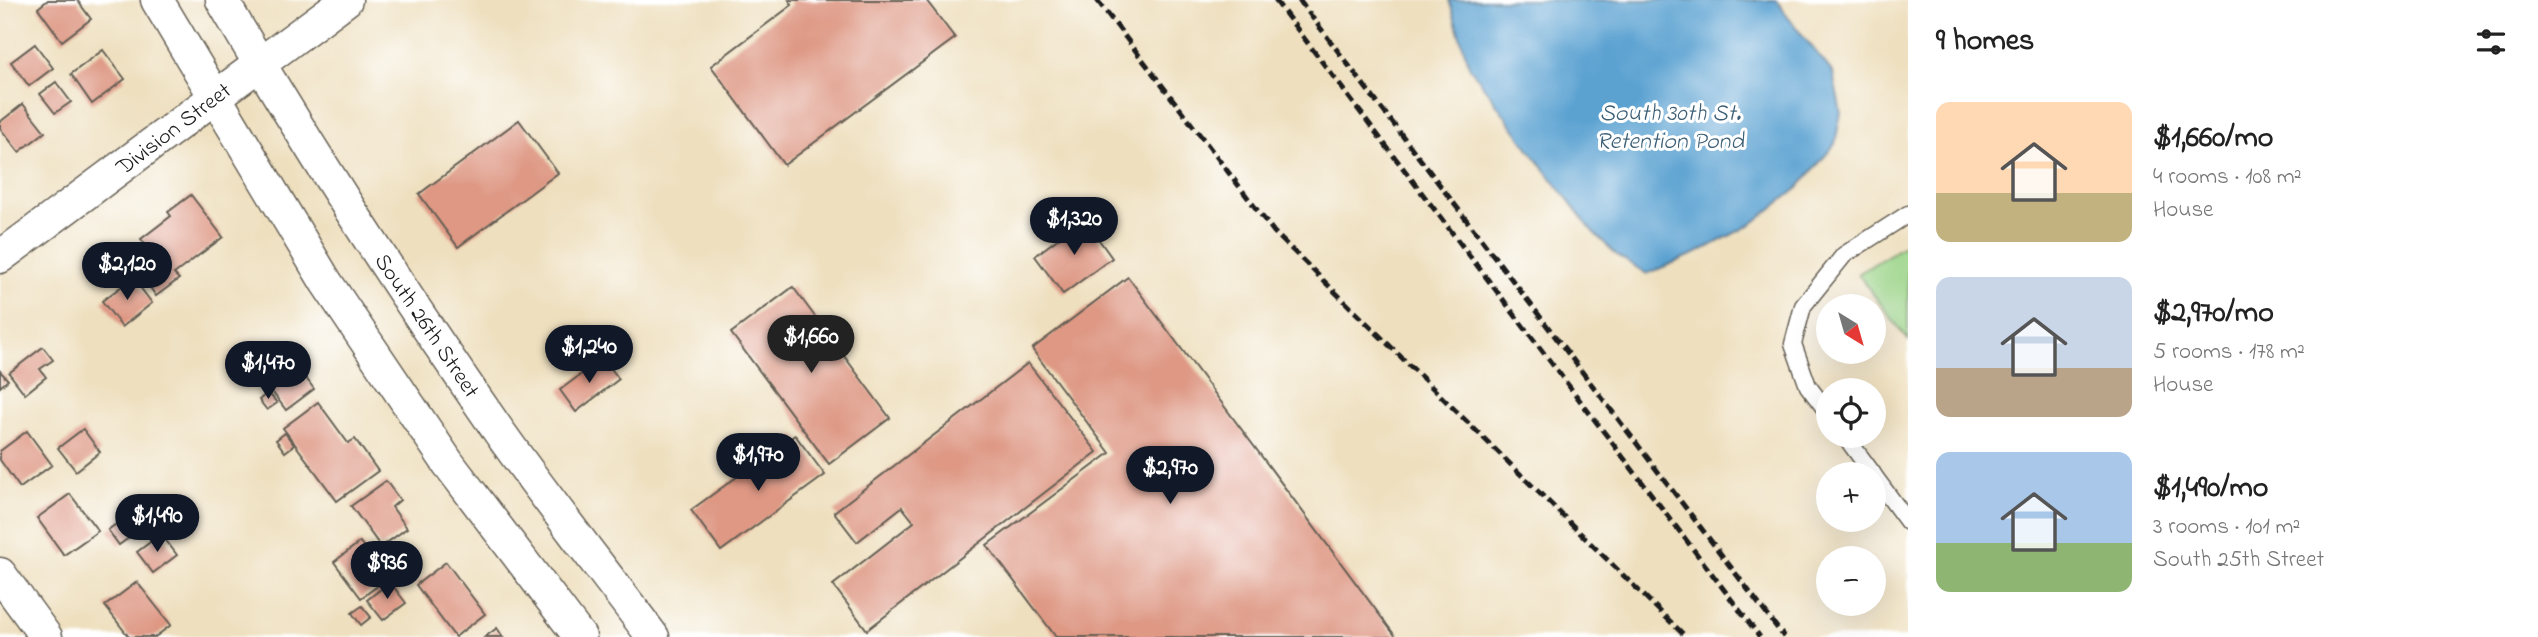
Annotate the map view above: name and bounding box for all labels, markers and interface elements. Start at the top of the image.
text: 9 homes [1936,20,2034,64]
icon: filters [2472,23,2510,61]
street label: Division Street [109,75,239,185]
water label: South 30th St. Retention Pond [1596,97,1745,160]
text: $1,660/mo [2153,117,2273,161]
icon: home [1992,130,2076,214]
text: 4 rooms · 108 m² [2153,161,2302,194]
text: House [2153,194,2213,227]
pin: $1,320 [1017,198,1131,257]
text: $1,320 [1046,203,1102,236]
pin: $2,120 [70,243,184,302]
street label: South 26th Street [365,247,487,406]
text: $2,120 [98,248,156,281]
text: $2,970/mo [2153,292,2274,336]
north arrow [1816,294,1886,364]
map controls [1816,294,1886,616]
icon: home [1992,305,2076,389]
pin: $1,660 [754,316,868,375]
text: $1,660 [783,321,839,354]
pin: $1,240 [532,326,646,385]
text: $1,240 [561,331,617,364]
text: 5 rooms · 178 m² [2153,336,2305,369]
pin: $1,470 [211,342,325,401]
text: $1,470 [241,347,295,380]
text: House [2153,369,2213,402]
button: locate [1816,378,1886,448]
pin: $1,970 [701,434,815,493]
text: $1,970 [732,439,784,472]
pin: $2,970 [1113,447,1227,506]
text: $2,970 [1142,452,1198,485]
button: + [1816,462,1886,532]
text: $1,490/mo [2153,467,2268,511]
icon: home [1992,480,2076,564]
pin: $1,490 [100,494,214,554]
text: $1,490 [131,500,183,533]
text: 3 rooms · 101 m² [2153,511,2300,544]
pin: $936 [346,542,428,601]
text: South 25th Street [2153,544,2324,577]
button: − [1816,546,1886,616]
text: $936 [367,547,407,580]

